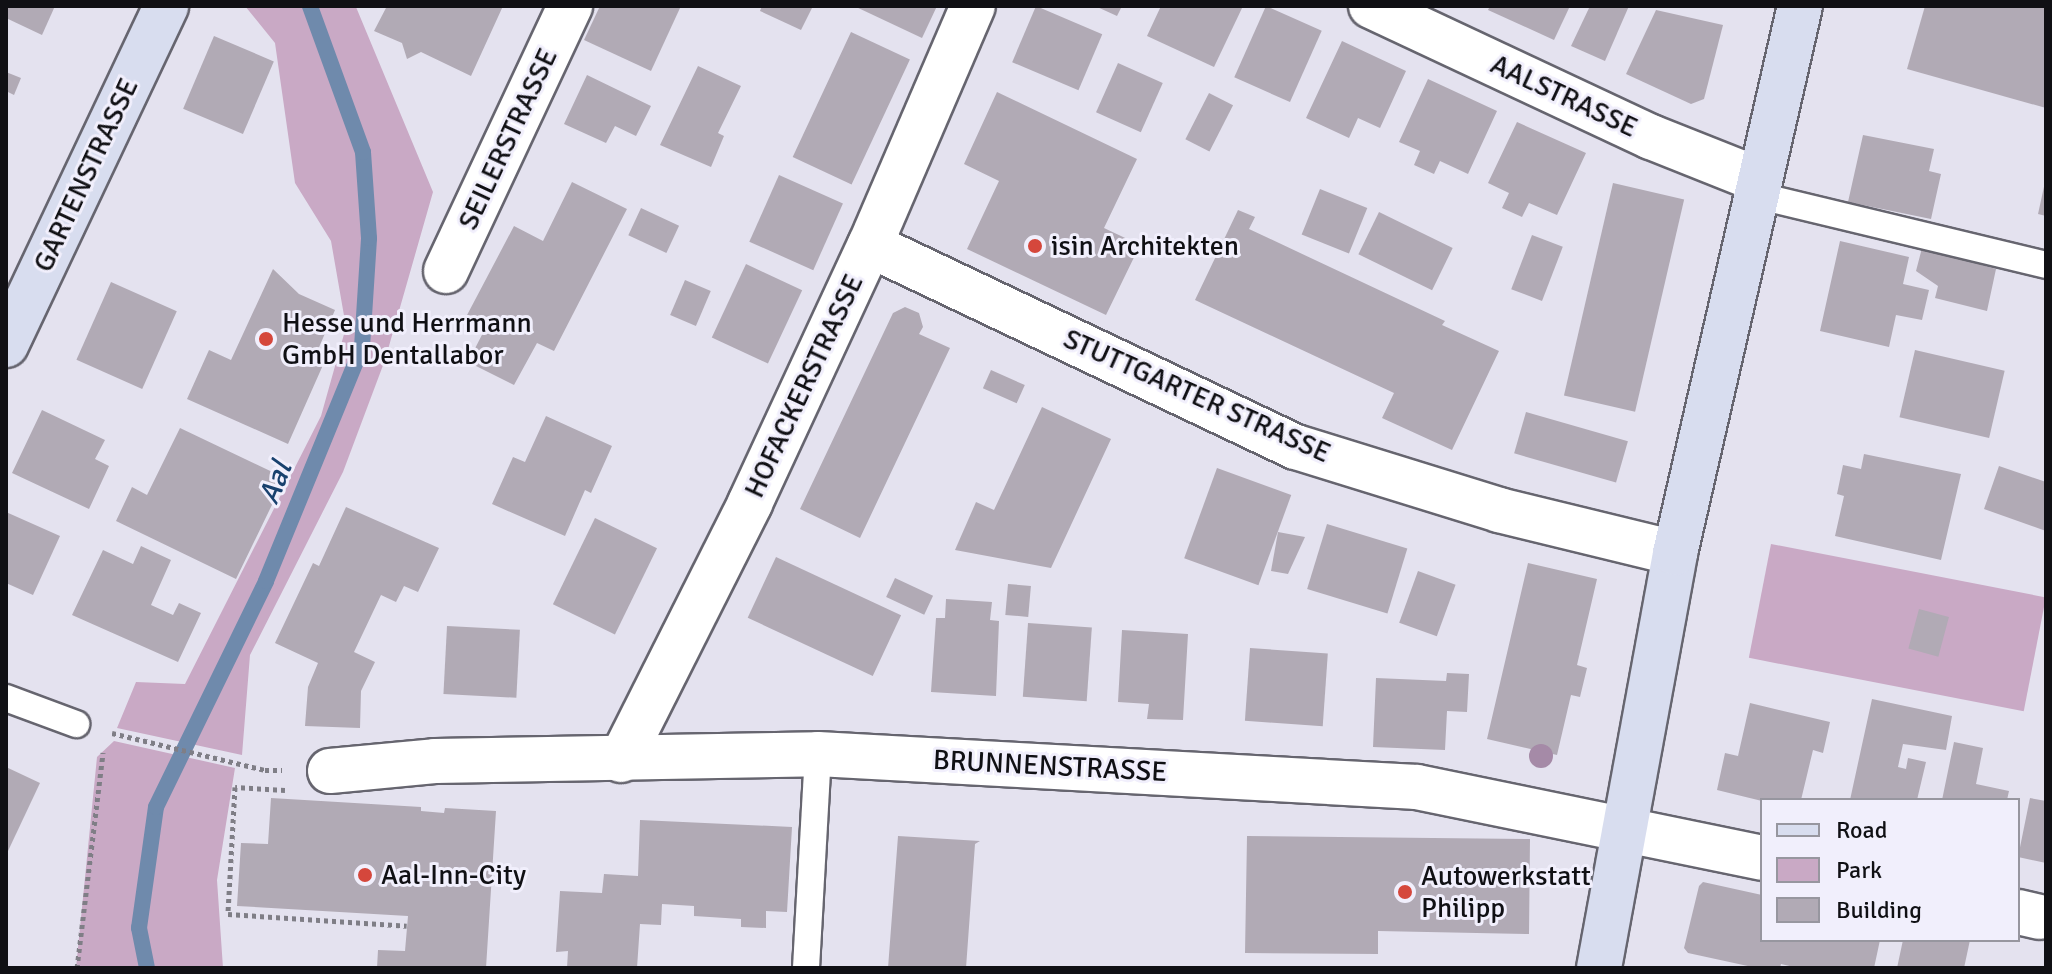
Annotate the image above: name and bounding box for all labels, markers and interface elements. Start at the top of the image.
street label: SEILERSTRASSE [451,43,565,235]
street label: AALSTRASSE [1485,47,1643,145]
street label: GARTENSTRASSE [26,73,146,277]
place label: isin Architekten [1051,229,1239,263]
marker: isin Architekten [1026,237,1044,255]
street label: HOFACKERSTRASSE [737,269,871,503]
place label: Hesse und Herrmann GmbH Dentallabor [282,306,532,372]
street label: STUTTGARTER STRASSE [1058,322,1336,470]
marker: Hesse und Herrmann GmbH Dentallabor [257,330,275,348]
water label: Aal [251,457,301,509]
street label: BRUNNENSTRASSE [932,743,1168,789]
legend [1760,798,2020,942]
text: Road [1836,815,1887,845]
text: Park [1836,855,1882,885]
place label: Aal-Inn-City [381,858,526,892]
place label: Autowerkstatt Philipp [1421,859,1591,925]
marker: Aal-Inn-City [356,866,374,884]
marker: Autowerkstatt Philipp [1396,883,1414,901]
text: Building [1836,895,1922,925]

